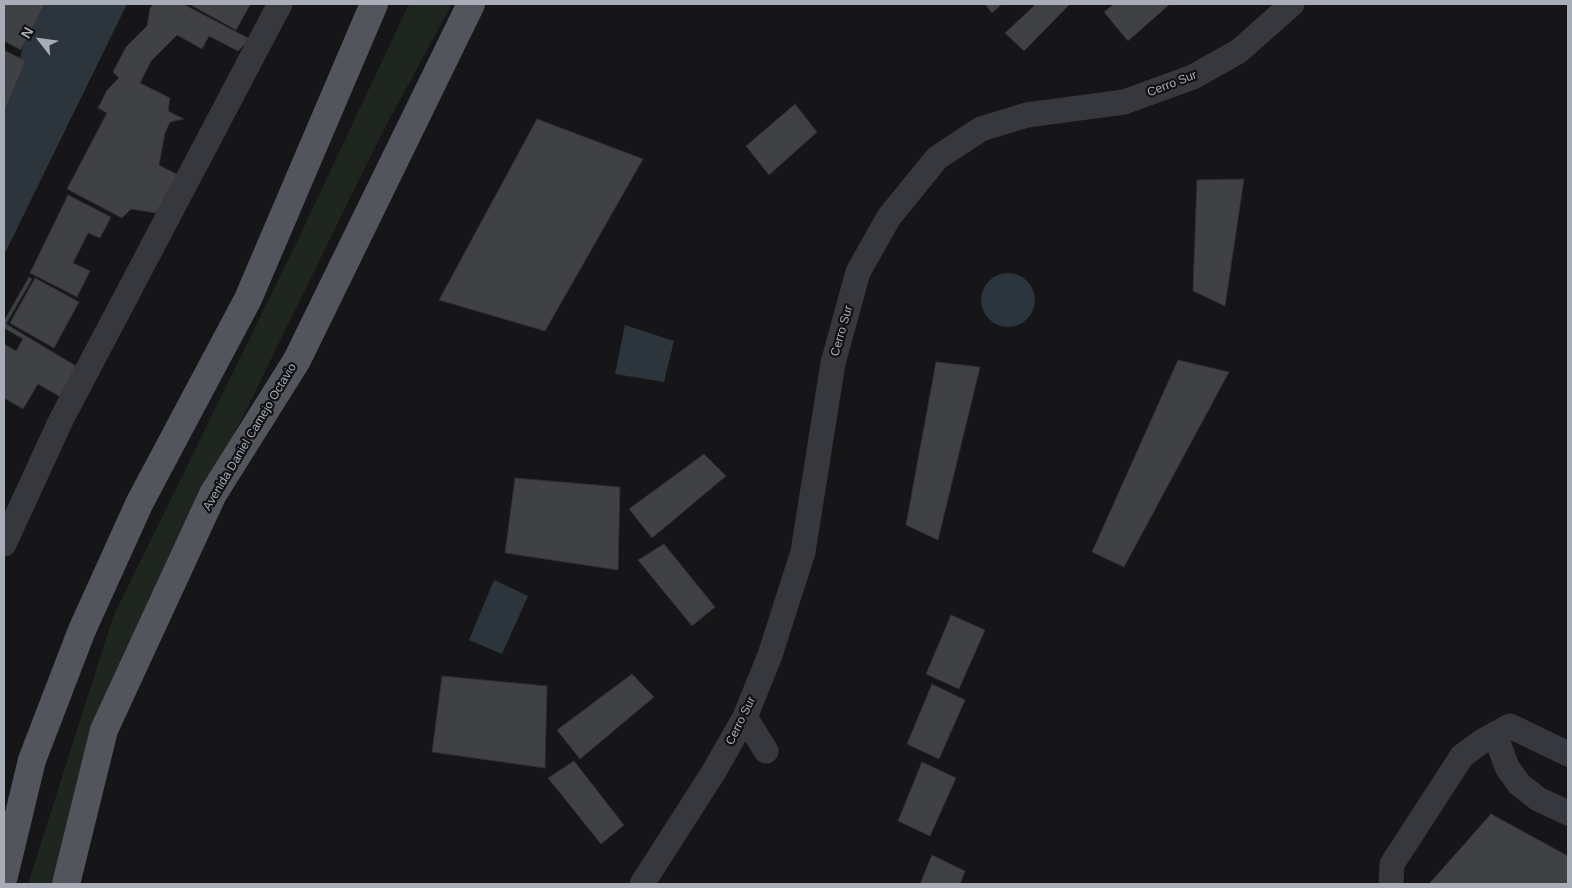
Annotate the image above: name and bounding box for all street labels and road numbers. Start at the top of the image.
street label: Cerro Sur [1145,68,1199,100]
street label: Cerro Sur [828,304,856,358]
street label: Avenida Daniel Camejo Octavio [200,361,300,513]
street label: Cerro Sur [723,694,759,748]

